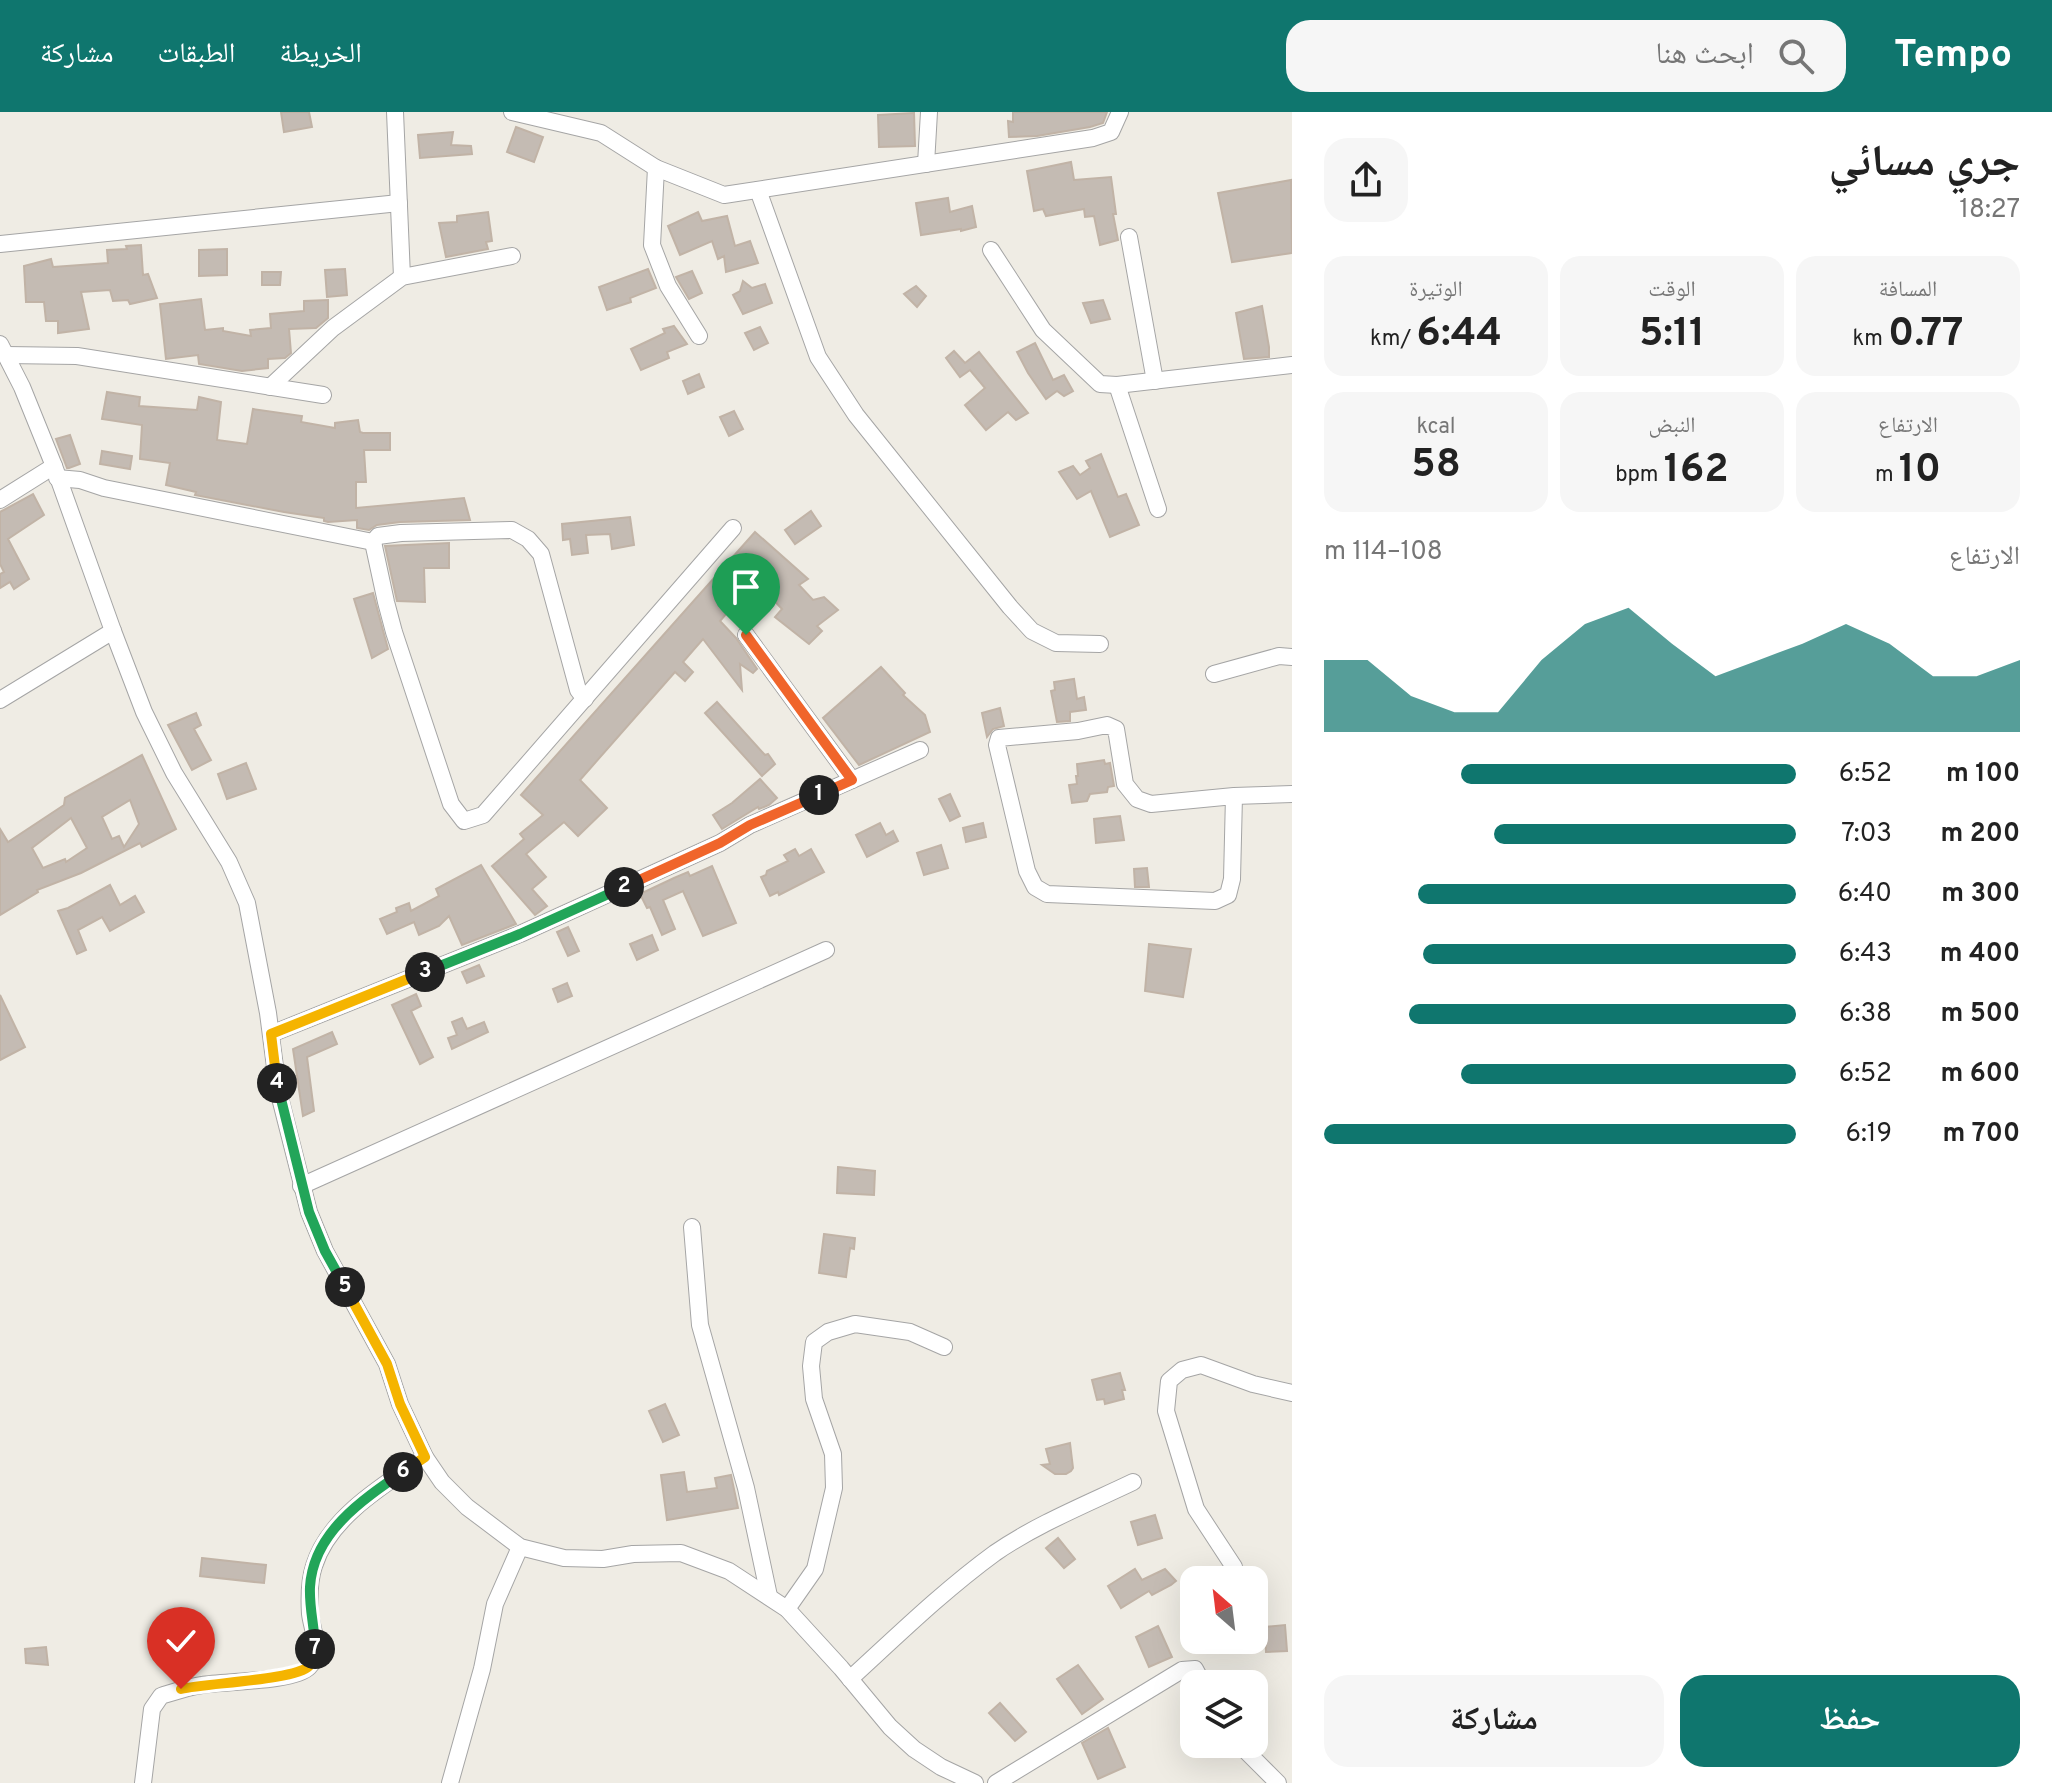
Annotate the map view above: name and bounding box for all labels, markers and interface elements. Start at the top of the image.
search box [1286,20,1846,92]
text: Tempo [1894,32,2012,81]
icon: search [1774,34,1818,78]
text: مشاركة [40,37,114,73]
text: الطبقات [158,37,235,73]
text: الخريطة [279,37,362,73]
text: ابحث هنا [1655,37,1754,74]
text: جري مسائي [1828,136,2020,192]
button: share [1324,138,1408,222]
text: 18:27 [1959,194,2020,227]
text: الوتيرة [1409,277,1463,304]
text: الوقت [1648,277,1696,304]
text: المسافة [1879,277,1937,304]
text: 6:44 [1416,310,1502,360]
text: 5:11 [1639,310,1705,360]
text: 0.77 [1888,310,1964,360]
text: /km [1370,326,1416,353]
text: km [1852,326,1888,353]
text: النبض [1649,413,1695,440]
text: الارتفاع [1878,413,1938,440]
text: kcal [1416,414,1456,441]
text: 58 [1411,441,1461,491]
text: 162 [1664,446,1729,496]
text: 10 [1899,446,1941,496]
text: bpm [1615,462,1664,489]
text: m [1875,462,1899,489]
text: 108–114 m [1324,536,1443,569]
text: الارتفاع [1949,541,2020,574]
pin [712,553,780,635]
icon: arrive [724,565,768,609]
text: 6:52 [1839,758,1892,791]
text: 100 m [1946,758,2020,791]
pin: 1 [799,775,839,815]
text: 1 [815,781,823,808]
text: 7:03 [1841,818,1892,851]
text: 200 m [1941,818,2020,851]
pin: 2 [604,867,644,907]
text: 2 [617,873,631,900]
text: 6:40 [1838,878,1892,911]
text: 300 m [1941,878,2020,911]
text: 6:43 [1839,938,1892,971]
text: 400 m [1940,938,2020,971]
pin: 3 [405,952,445,992]
text: 3 [418,958,432,985]
text: 6:38 [1839,998,1892,1031]
text: 500 m [1941,998,2020,1031]
text: 6:52 [1839,1058,1892,1091]
text: 600 m [1940,1058,2020,1091]
pin: 4 [257,1063,297,1103]
text: 4 [270,1069,284,1096]
text: 6:19 [1845,1118,1892,1151]
text: 700 m [1942,1118,2020,1151]
pin: 5 [325,1267,365,1307]
text: 5 [338,1273,352,1300]
pin: 6 [383,1452,423,1492]
text: 6 [396,1458,410,1485]
north arrow [1180,1566,1268,1654]
map controls [1180,1566,1268,1758]
pin [147,1607,215,1689]
icon: check [159,1619,203,1663]
pin: 7 [295,1629,335,1669]
text: 7 [309,1635,321,1662]
button: layers [1180,1670,1268,1758]
button: مشاركة [1324,1675,1664,1767]
button: حفظ [1680,1675,2020,1767]

